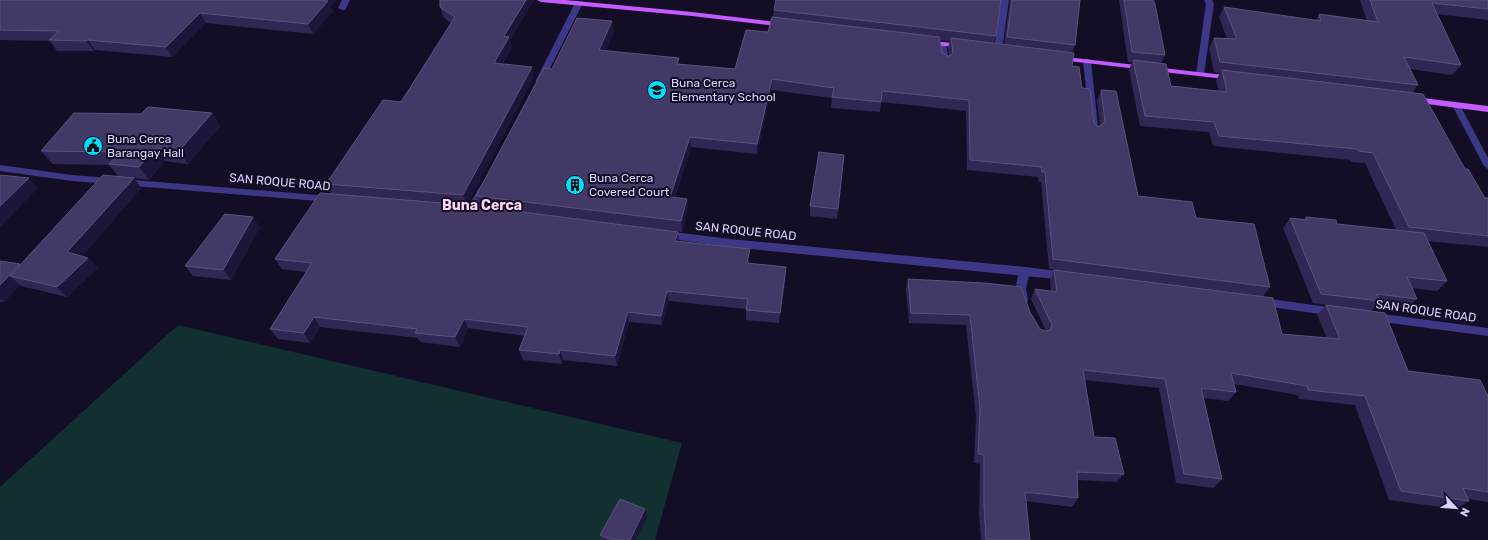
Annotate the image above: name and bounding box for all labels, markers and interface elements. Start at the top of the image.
place label: Buna Cerca Elementary School [671,76,776,104]
school or university icon: Buna Cerca Elementary School [646,79,668,101]
place label: Buna Cerca Barangay Hall [107,132,184,160]
public building icon: Buna Cerca Barangay Hall [82,135,104,157]
street label: SAN ROQUE ROAD [229,171,331,193]
place label: Buna Cerca Covered Court [589,171,670,199]
building icon: Buna Cerca Covered Court [564,174,586,196]
district label: Buna Cerca [442,197,522,214]
street label: SAN ROQUE ROAD [695,219,797,243]
street label: SAN ROQUE ROAD [1375,297,1477,325]
north arrow [1436,488,1476,528]
text: N [1457,506,1472,519]

